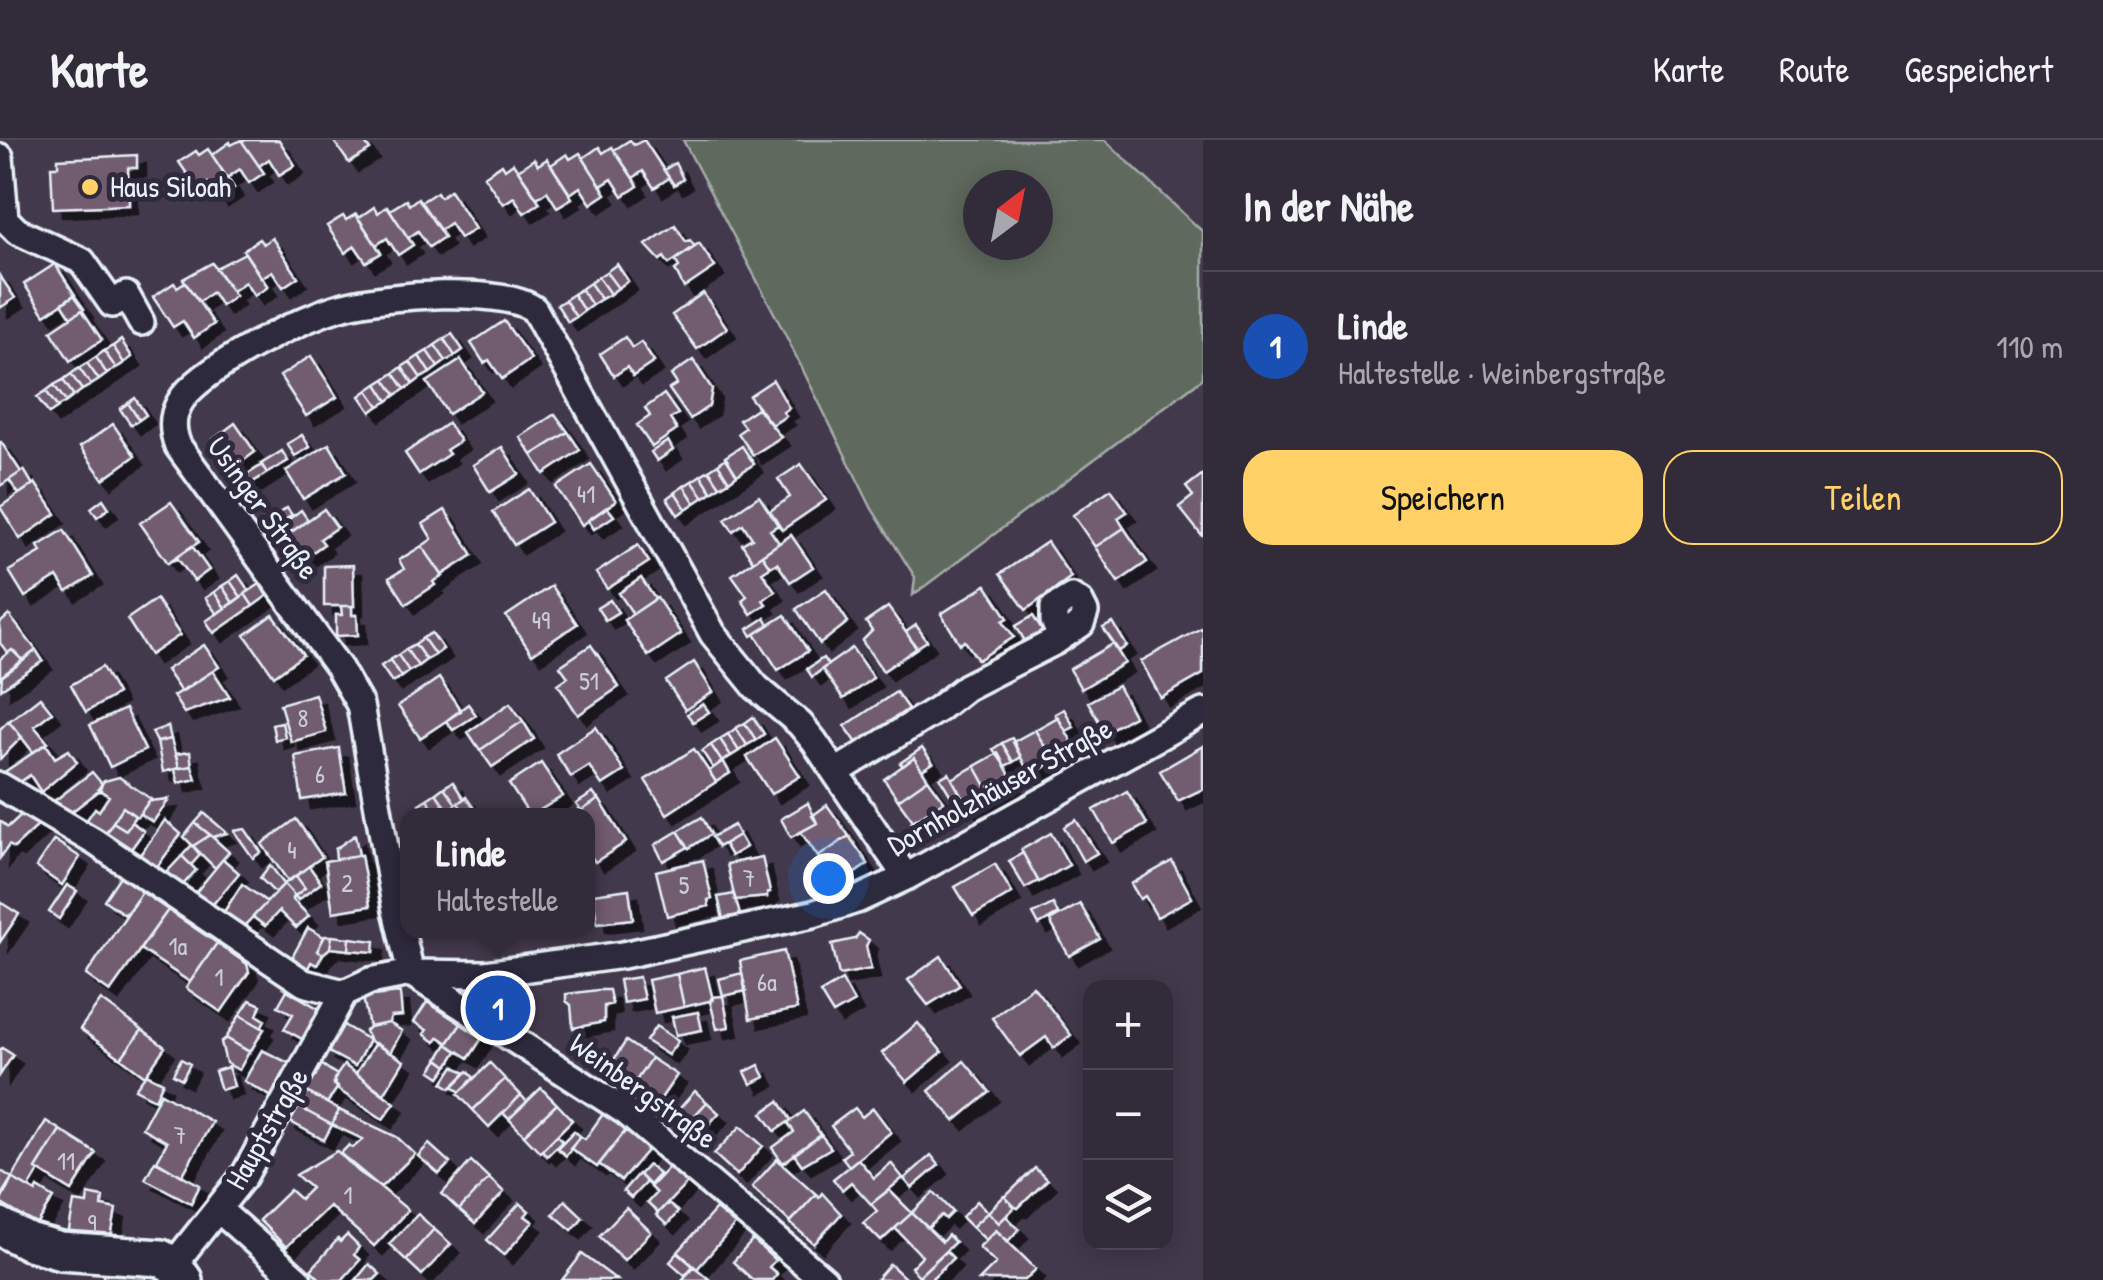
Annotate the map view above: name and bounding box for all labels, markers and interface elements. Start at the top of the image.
text: Karte [50,37,148,102]
text: Karte [1653,46,1724,93]
text: Route [1779,46,1849,93]
text: Gespeichert [1904,46,2053,93]
place label: Haus Siloah [110,166,231,206]
north arrow [963,170,1053,260]
marker: Haus Siloah [79,176,101,198]
text: In der Nähe [1243,177,1414,234]
text: Linde [1338,299,1408,351]
text: 1 [1270,325,1281,368]
text: 110 m [1996,325,2063,368]
text: Haltestelle · Weinbergstraße [1338,351,1666,394]
street label: Usinger Straße [198,428,329,587]
button: Speichern [1243,450,1643,545]
button: Teilen [1663,450,2063,545]
house number: 41 [577,477,595,511]
house number: 49 [532,603,550,637]
house number: 51 [579,664,599,698]
house number: 8 [298,701,308,735]
street label: Dornholzhäuser Straße [880,708,1119,864]
house number: 6 [315,757,325,791]
popup [400,808,595,938]
text: Linde [436,826,506,878]
house number: 4 [287,833,297,867]
your location [803,853,854,904]
house number: 7 [743,861,755,895]
house number: 2 [341,866,353,900]
house number: 5 [679,868,690,902]
text: Haltestelle [436,878,559,921]
house number: 1a [169,929,188,963]
house number: 1 [214,960,224,994]
house number: 6a [757,965,777,999]
pin: 1 [466,970,530,1046]
map controls [1083,980,1173,1250]
button: + [1083,980,1173,1070]
street label: Weinbergstraße [562,1023,725,1157]
street label: Hauptstraße [215,1060,317,1197]
button: − [1083,1070,1173,1160]
house number: 7 [174,1118,186,1152]
house number: 11 [57,1144,75,1178]
button: layers [1083,1160,1173,1250]
house number: 1 [343,1178,353,1212]
house number: 9 [87,1206,97,1240]

